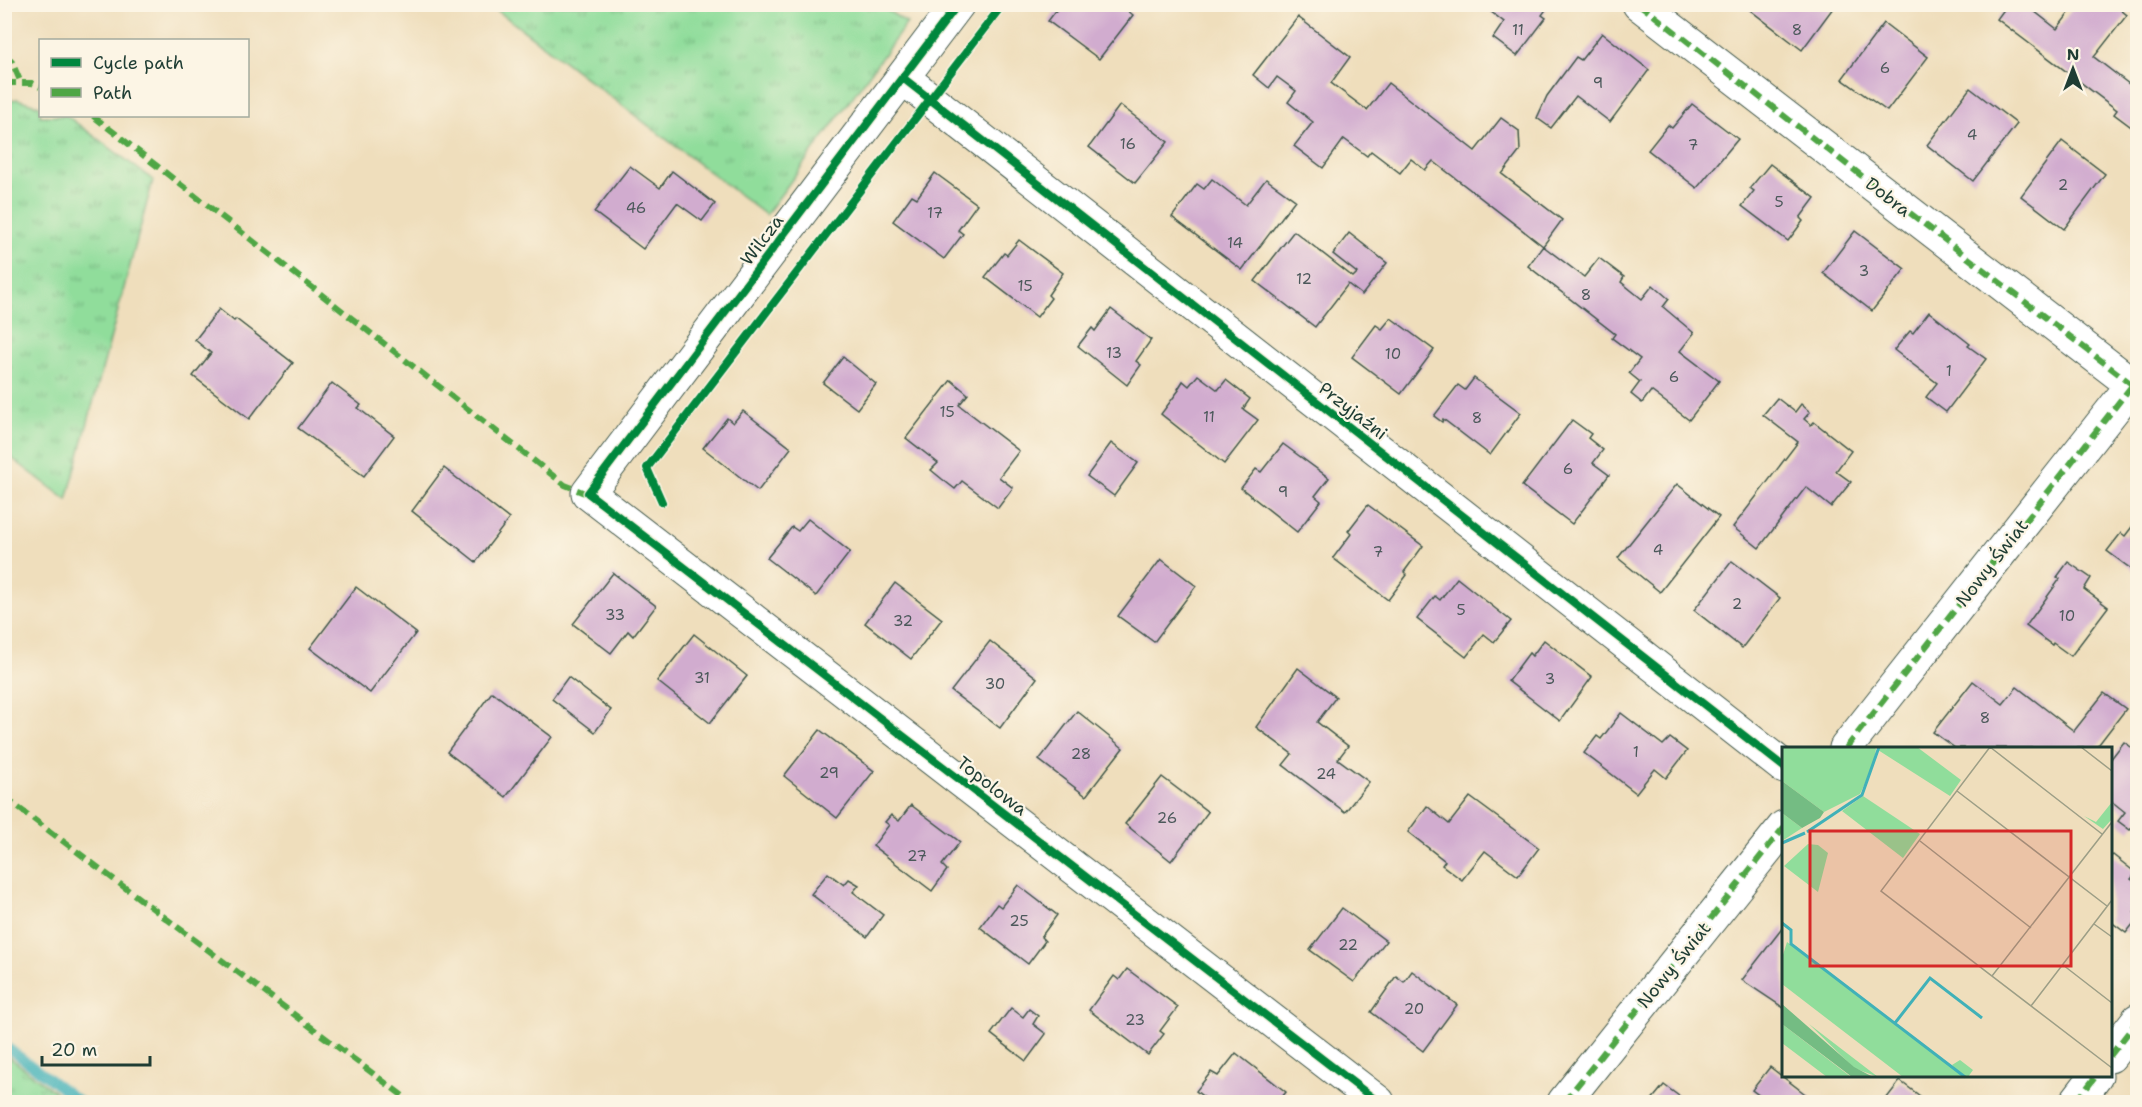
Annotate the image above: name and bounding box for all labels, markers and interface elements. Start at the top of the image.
house number: 11 [1512,20,1524,40]
house number: 8 [1792,20,1802,40]
legend [39,39,249,117]
north arrow [2043,39,2103,99]
text: N [2067,44,2079,65]
text: Cycle path [93,51,184,75]
house number: 6 [1880,58,1890,78]
house number: 9 [1593,73,1603,93]
text: Path [93,81,132,105]
house number: 4 [1967,125,1977,145]
house number: 16 [1120,134,1136,154]
house number: 7 [1688,135,1698,155]
street label: Dobra [1860,172,1916,222]
house number: 2 [2058,175,2068,195]
house number: 5 [1774,192,1784,212]
house number: 46 [626,198,646,218]
house number: 17 [927,203,943,223]
street label: Wilcza [735,210,789,270]
house number: 14 [1227,233,1243,253]
house number: 3 [1859,261,1869,281]
house number: 12 [1296,269,1312,289]
house number: 15 [1017,276,1033,296]
house number: 8 [1581,285,1591,305]
house number: 13 [1106,343,1122,363]
house number: 10 [1385,344,1401,364]
house number: 1 [1946,361,1952,381]
house number: 6 [1669,367,1679,387]
street label: Przyjaźni [1314,377,1392,445]
house number: 15 [939,402,955,422]
house number: 11 [1203,407,1215,427]
house number: 8 [1472,408,1482,428]
house number: 6 [1563,459,1573,479]
house number: 9 [1278,482,1288,502]
street label: Nowy Świat [1950,514,2034,612]
house number: 4 [1653,540,1663,560]
house number: 7 [1373,542,1383,562]
house number: 2 [1732,594,1742,614]
house number: 5 [1456,600,1466,620]
house number: 33 [605,605,625,625]
house number: 10 [2059,606,2075,626]
house number: 32 [893,611,913,631]
house number: 31 [694,668,710,688]
house number: 3 [1545,669,1555,689]
house number: 30 [985,674,1005,694]
house number: 8 [1980,708,1990,728]
house number: 1 [1633,742,1639,762]
house number: 28 [1071,744,1091,764]
inset map [1782,747,2112,1077]
street label: Topolowa [952,751,1032,821]
house number: 29 [819,763,839,783]
house number: 24 [1316,764,1336,784]
house number: 26 [1157,808,1177,828]
house number: 27 [907,846,927,866]
house number: 25 [1009,911,1029,931]
street label: Nowy Świat [1632,917,1716,1013]
house number: 22 [1338,935,1358,955]
house number: 20 [1404,999,1424,1019]
house number: 23 [1125,1010,1145,1030]
scale bar [42,1029,150,1067]
text: 20 m [51,1038,97,1062]

